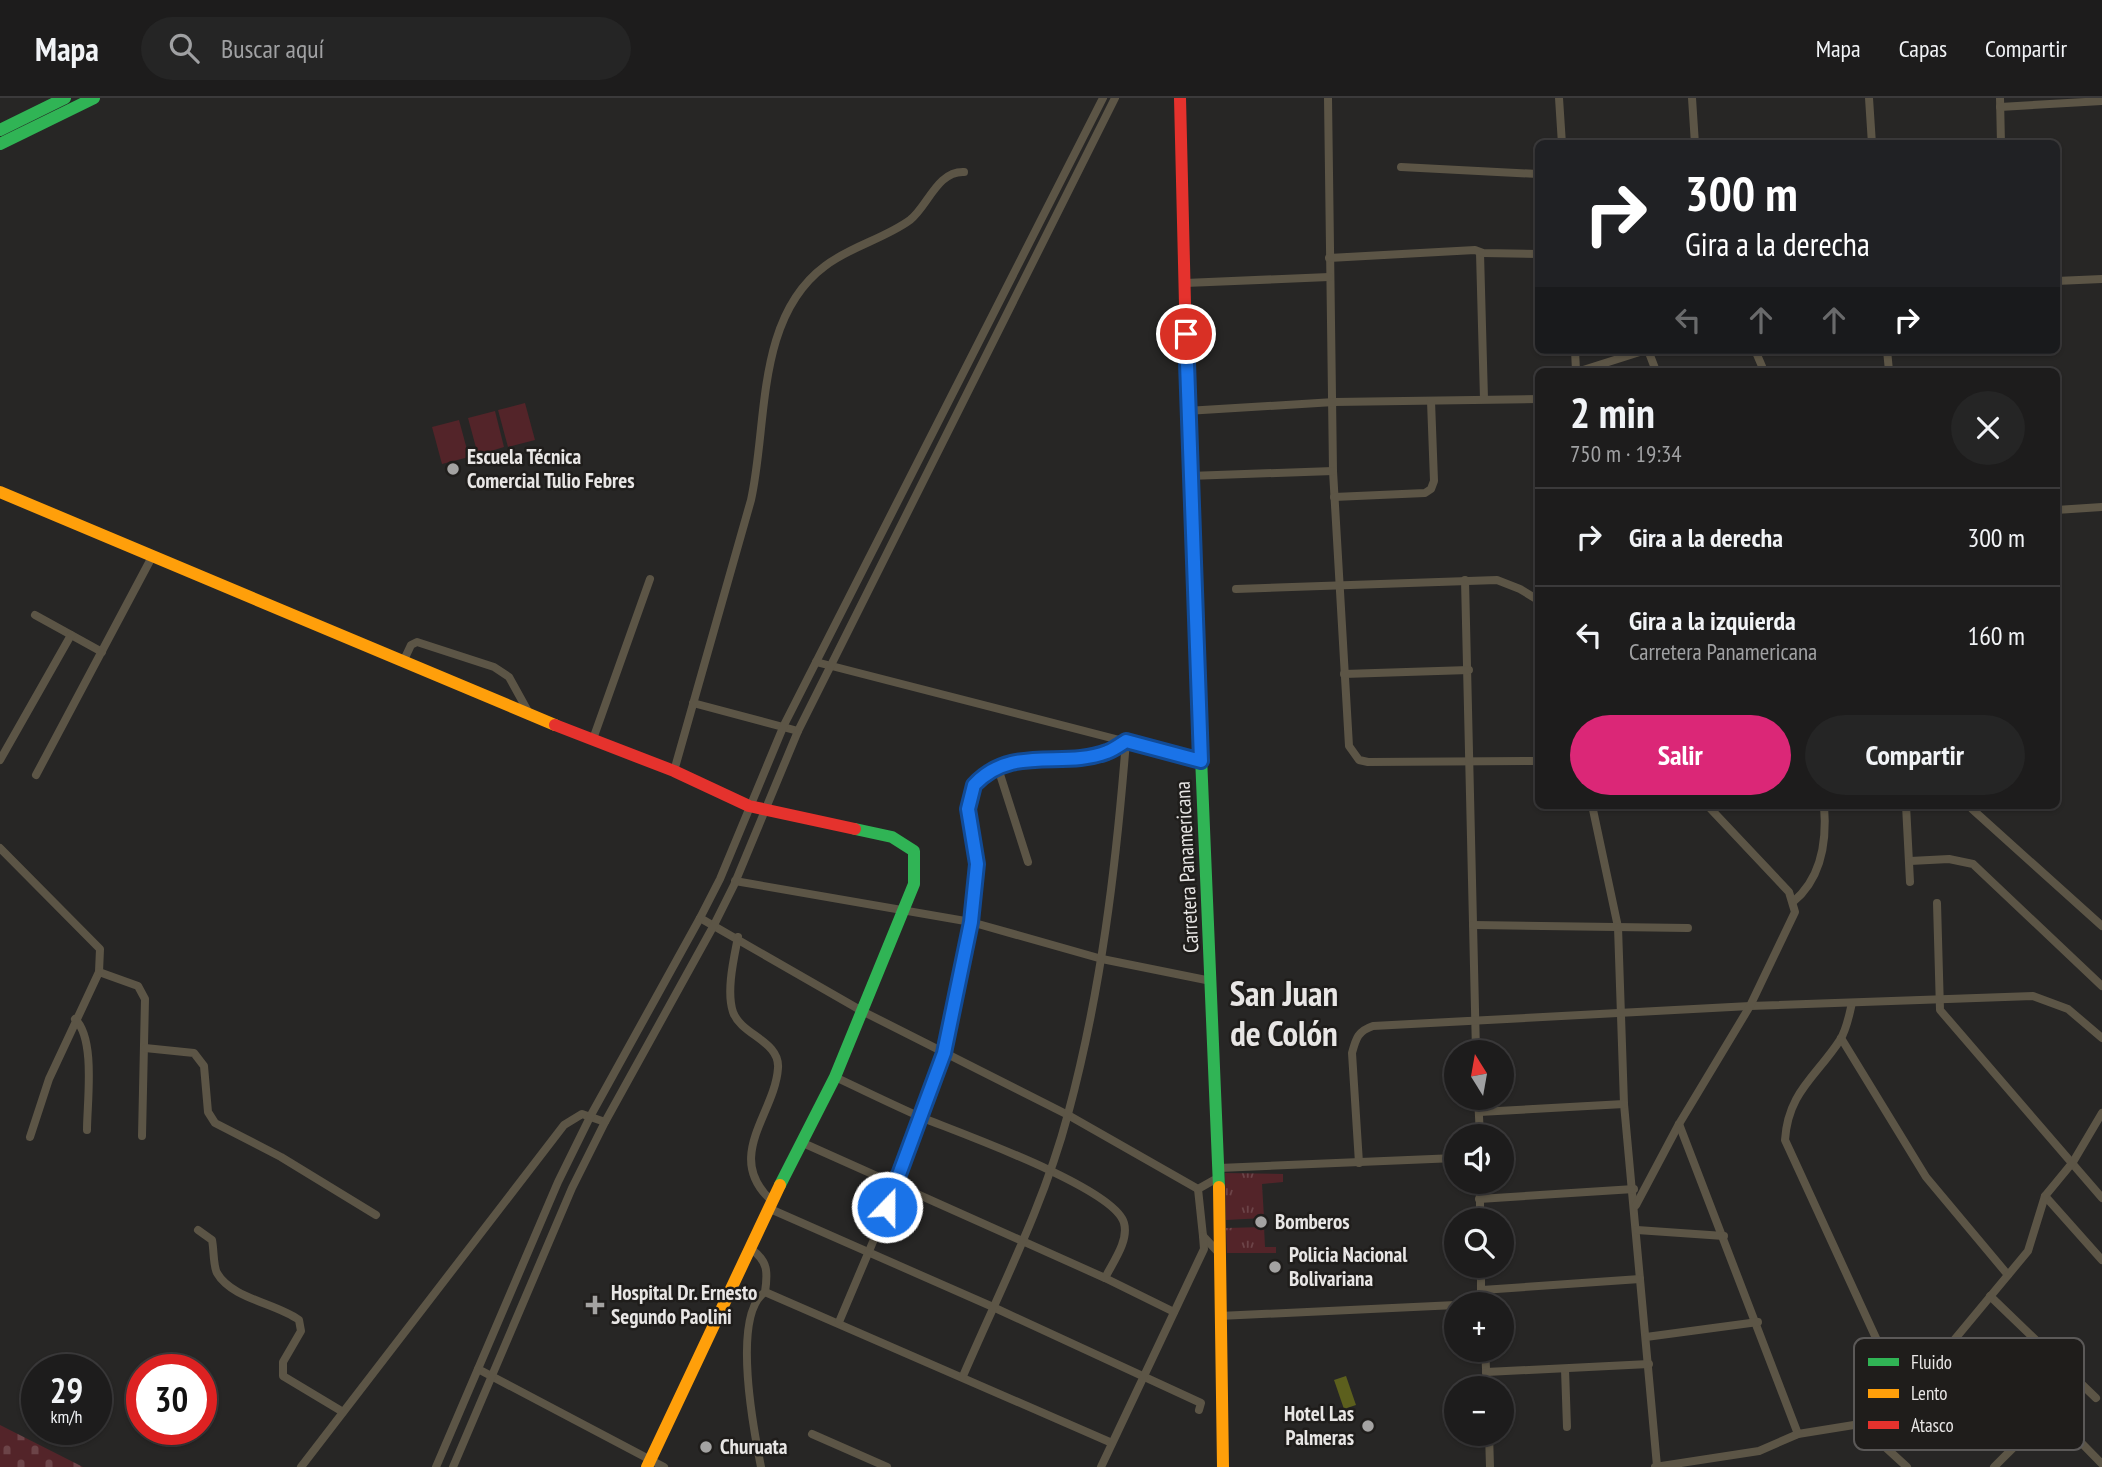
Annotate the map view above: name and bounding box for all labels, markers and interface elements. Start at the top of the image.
search box [141,17,631,80]
text: Mapa [35,27,99,70]
icon: search [165,29,203,67]
text: Buscar aquí [221,32,324,65]
text: Mapa [1816,33,1861,64]
text: Capas [1899,33,1947,64]
text: Compartir [1985,33,2067,64]
text: 300 m [1685,161,1798,225]
icon: right [1570,168,1661,259]
text: Gira a la derecha [1685,223,1870,265]
icon: left [1669,301,1707,339]
icon: ahead [1742,301,1780,339]
icon: ahead [1815,301,1853,339]
icon: right [1888,301,1926,339]
pin [1156,304,1216,364]
icon: arrive [1167,315,1205,353]
text: 2 min [1570,385,1655,440]
button: close [1951,391,2025,465]
text: 750 m · 19:34 [1570,439,1682,468]
place label: Escuela Técnica Comercial Tulio Febres [467,443,635,494]
marker: Escuela Técnica Comercial Tulio Febres [445,461,461,477]
icon: right [1570,518,1608,556]
text: Gira a la derecha [1629,521,1783,554]
text: 300 m [1967,521,2025,554]
text: Gira a la izquierda [1629,604,1796,637]
icon: left [1570,616,1608,654]
text: 160 m [1967,619,2025,652]
text: Carretera Panamericana [1629,637,1817,666]
button: Salir [1570,715,1791,795]
button: Compartir [1805,715,2025,795]
street label: Carretera Panamericana [1169,780,1204,954]
district label: San Juan de Colón [1230,970,1338,1056]
north arrow [1444,1040,1514,1110]
map controls [1444,1040,1514,1446]
button: sound [1444,1124,1514,1194]
position arrow [850,1170,924,1244]
place label: Bomberos [1275,1208,1350,1235]
button: search [1444,1208,1514,1278]
marker: Bomberos [1253,1214,1269,1230]
place label: Policia Nacional Bolivariana [1289,1241,1408,1292]
marker: Policia Nacional Bolivariana [1267,1259,1283,1275]
place label: Hospital Dr. Ernesto Segundo Paolini [611,1279,757,1330]
button: + [1444,1292,1514,1362]
marker: Hospital Dr. Ernesto Segundo Paolini [585,1295,605,1315]
legend [1854,1338,2084,1450]
text: Fluido [1911,1350,1952,1374]
speed limit sign: 30 [126,1354,217,1445]
text: 29 [50,1367,83,1413]
button: − [1444,1376,1514,1446]
text: Lento [1911,1381,1948,1405]
place label: Hotel Las Palmeras [1284,1400,1354,1451]
text: km/h [51,1405,82,1428]
text: Atasco [1911,1413,1954,1437]
marker: Hotel Las Palmeras [1360,1418,1376,1434]
place label: Churuata [720,1433,788,1460]
marker: Churuata [698,1439,714,1455]

